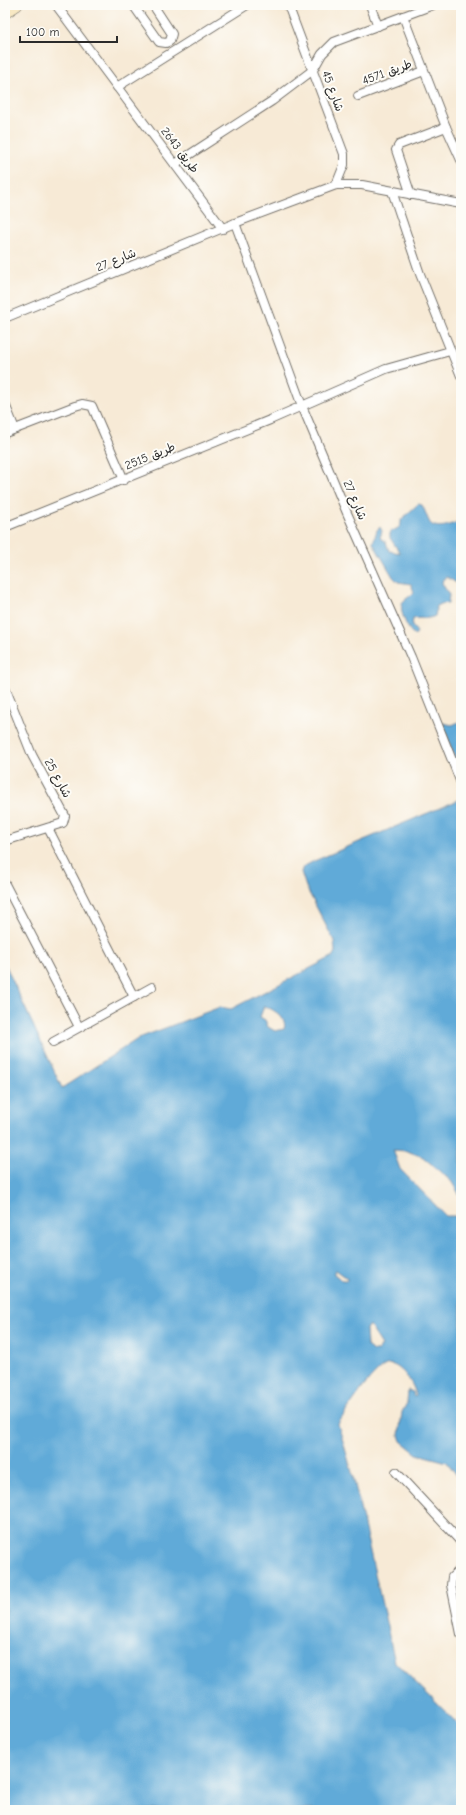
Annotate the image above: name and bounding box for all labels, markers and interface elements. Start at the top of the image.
scale bar [20,18,117,44]
text: 100 m [26,25,59,39]
street label: طريق 4571 [360,57,414,87]
street label: شارع 45 [317,69,347,114]
street label: طريق 2643 [158,124,202,176]
street label: شارع 27 [94,246,139,276]
street label: طريق 2515 [123,440,177,472]
street label: شارع 27 [339,478,370,523]
street label: شارع 25 [40,756,74,801]

